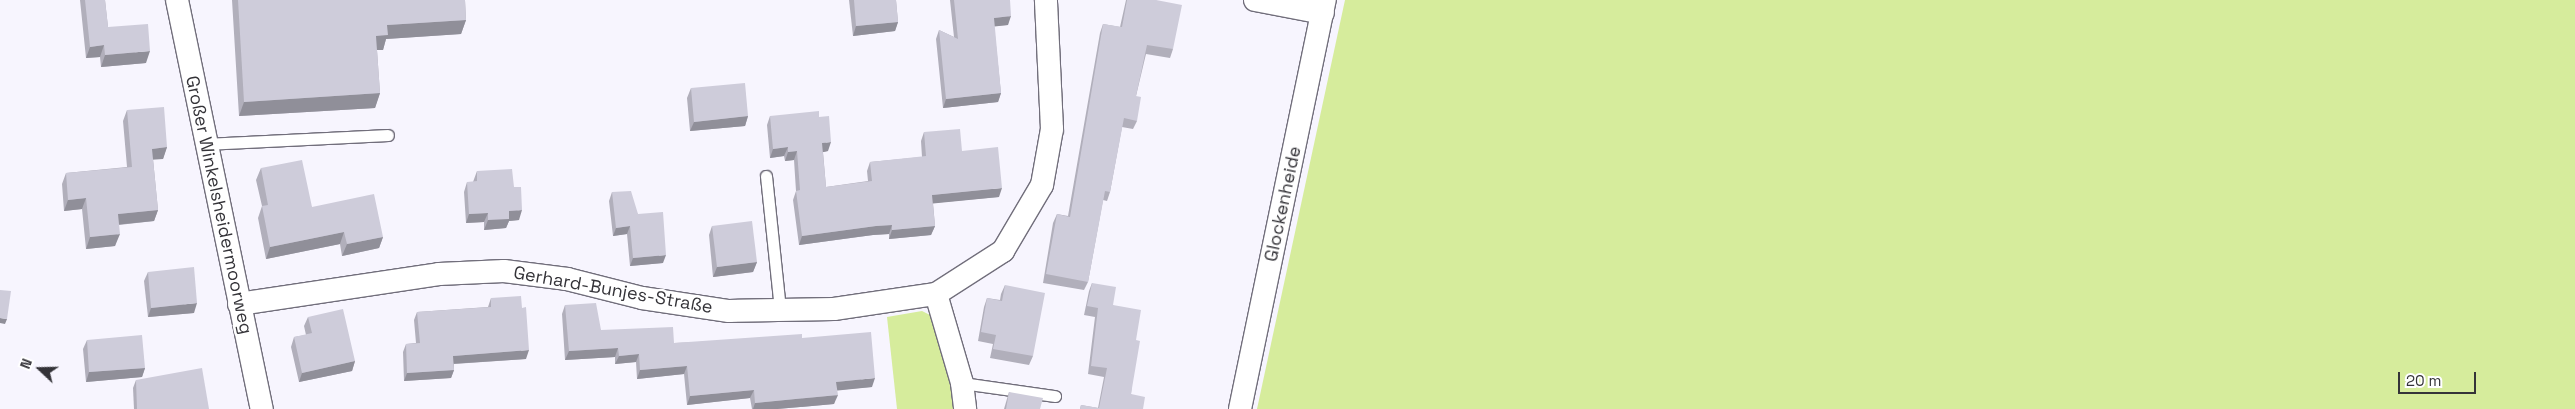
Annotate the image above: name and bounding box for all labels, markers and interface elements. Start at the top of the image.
street label: Großer Winkelsheidermoorweg [181,74,257,336]
street label: Glockenheide [1260,144,1306,264]
street label: Gerhard-Bunjes-Straße [512,262,714,318]
north arrow [15,344,65,394]
text: N [16,356,36,371]
scale bar [2400,362,2478,394]
text: 20 m [2406,371,2441,390]

